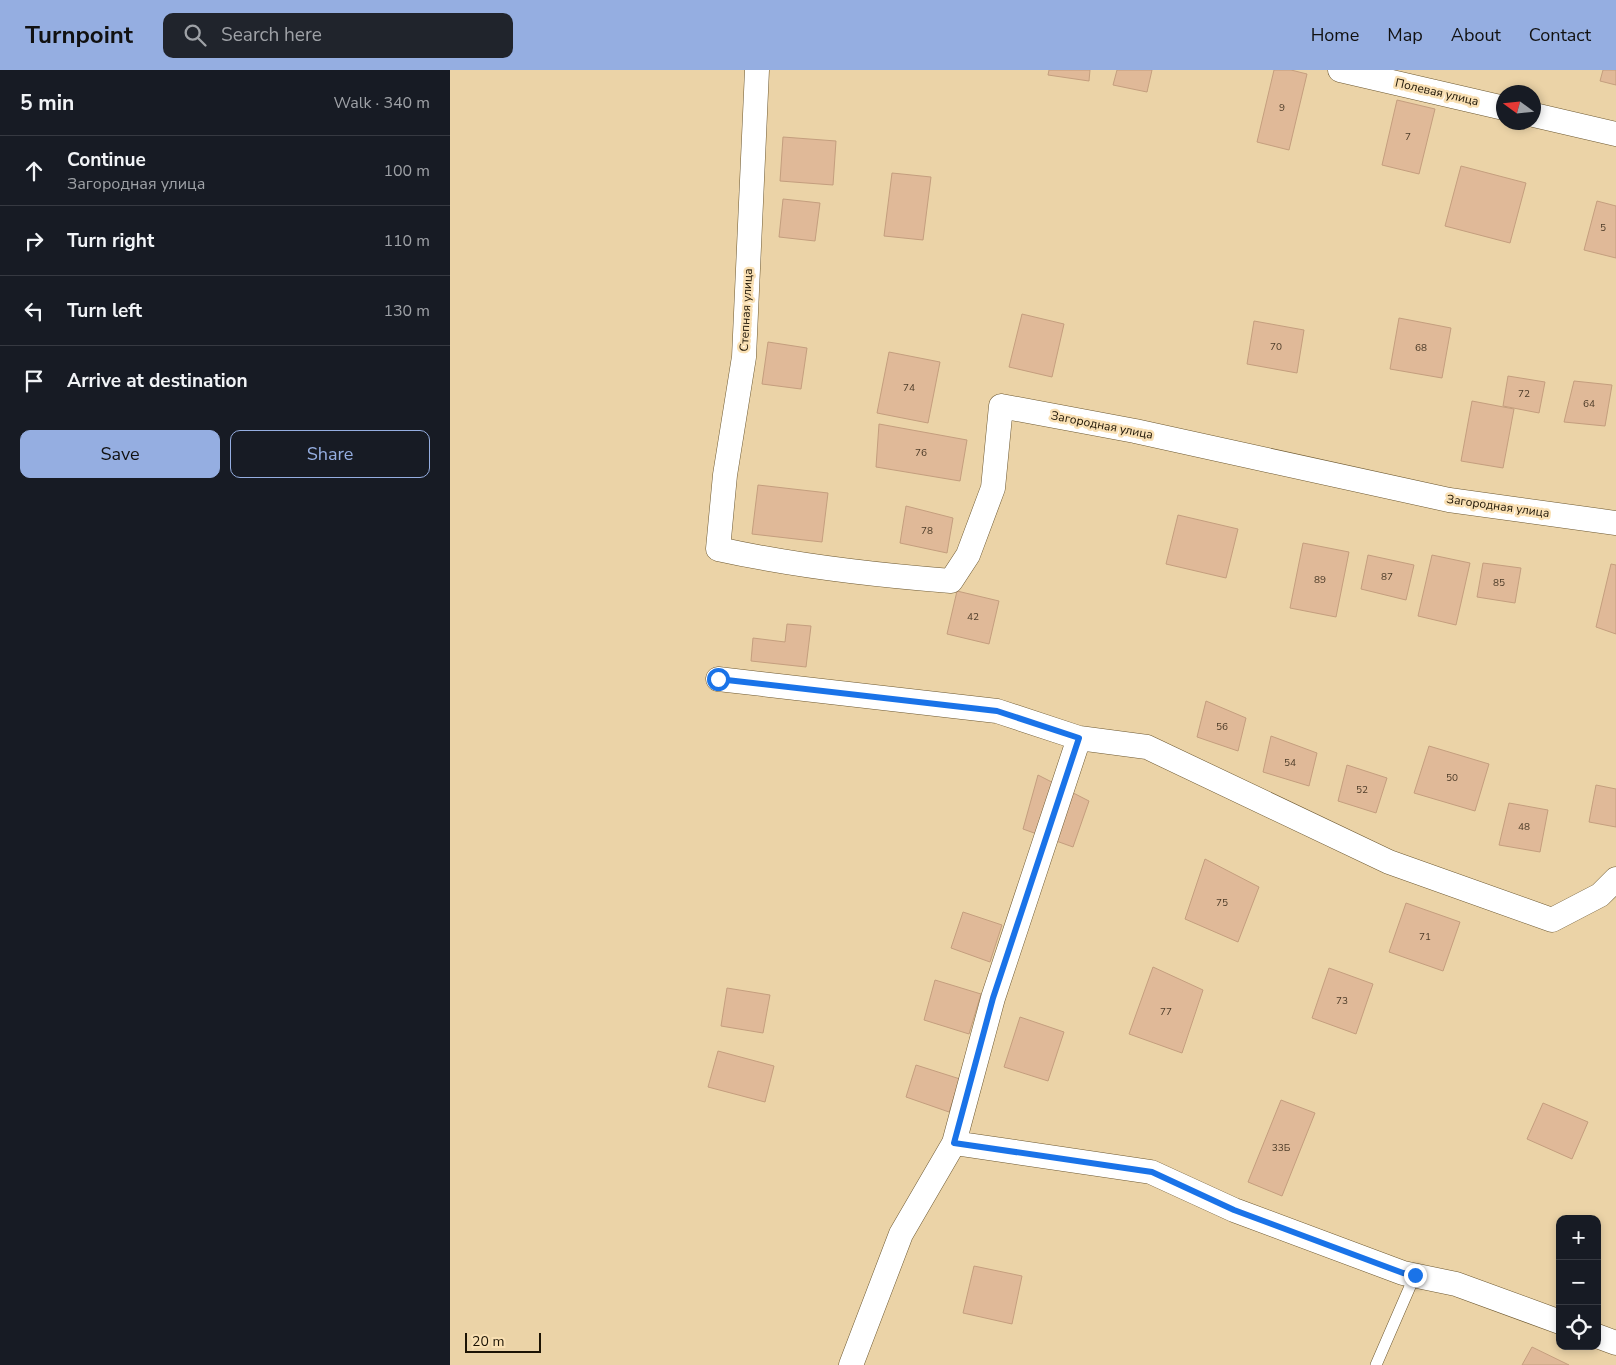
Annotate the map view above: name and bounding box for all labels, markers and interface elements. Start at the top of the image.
search box [163,13,513,58]
text: Turnpoint [25,19,133,51]
icon: search [181,21,209,49]
text: Search here [221,22,322,48]
text: Home [1311,23,1359,47]
text: Map [1387,23,1423,47]
text: About [1451,23,1501,47]
text: Contact [1529,23,1591,47]
street label: Полевая улица [1394,75,1480,109]
north arrow [1496,85,1541,130]
text: 5 min [20,89,74,117]
text: Walk · 340 m [334,92,430,114]
house number: 9 [1279,101,1285,115]
house number: 7 [1405,130,1411,144]
text: Continue [67,147,146,173]
icon: ahead [20,157,48,185]
text: 100 m [383,160,430,182]
text: Загородная улица [67,173,205,195]
house number: 5 [1600,221,1606,235]
icon: right [20,227,48,255]
text: Turn right [67,228,154,254]
text: 110 m [383,230,430,252]
street label: Степная улица [736,268,756,352]
icon: left [20,297,48,325]
text: Turn left [67,298,142,324]
text: 130 m [383,300,430,322]
house number: 70 [1270,340,1282,354]
house number: 68 [1415,341,1427,355]
icon: arrive [20,367,48,395]
text: Arrive at destination [67,368,248,394]
house number: 74 [903,381,915,395]
house number: 72 [1518,387,1530,401]
house number: 64 [1583,397,1595,411]
street label: Загородная улица [1050,407,1154,443]
button: Save [20,430,220,478]
button: Share [230,430,430,478]
house number: 76 [915,446,927,460]
street label: Загородная улица [1446,491,1550,521]
house number: 78 [921,524,933,538]
house number: 87 [1381,570,1393,584]
house number: 89 [1314,573,1326,587]
house number: 85 [1493,576,1505,590]
house number: 42 [967,610,979,624]
route start [707,668,730,691]
house number: 56 [1216,720,1228,734]
house number: 54 [1284,756,1296,770]
house number: 50 [1446,771,1458,785]
house number: 52 [1356,783,1368,797]
house number: 48 [1518,820,1530,834]
house number: 75 [1216,896,1228,910]
house number: 71 [1419,930,1431,944]
house number: 73 [1336,994,1348,1008]
house number: 77 [1160,1005,1172,1019]
house number: 33Б [1272,1141,1291,1155]
map controls [1556,1215,1601,1350]
button: + [1556,1215,1601,1260]
button: − [1556,1260,1601,1305]
route end [1404,1264,1427,1287]
button: locate [1556,1305,1601,1350]
scale bar [465,1330,541,1353]
text: 20 m [472,1332,504,1351]

